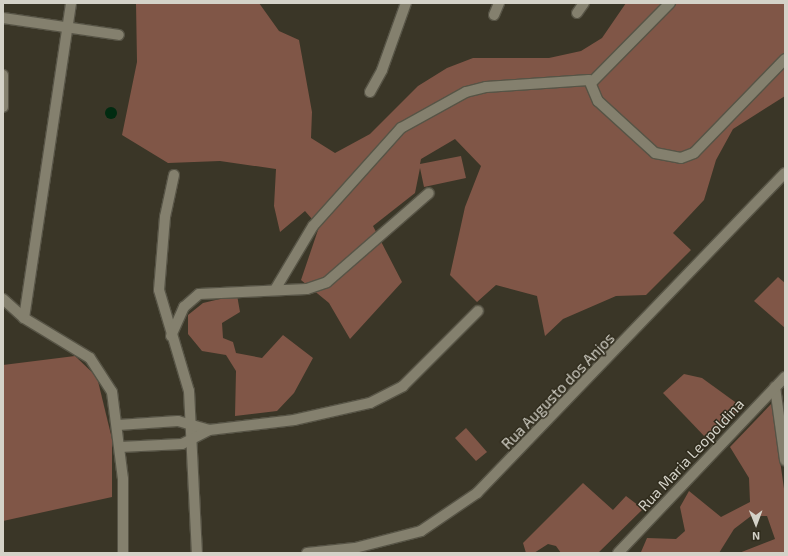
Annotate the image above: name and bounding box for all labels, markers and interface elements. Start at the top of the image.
street label: Rua Augusto dos Anjos [498,329,618,453]
street label: Rua Maria Leopoldina [634,395,748,515]
north arrow [736,504,776,544]
text: N [752,530,760,543]

